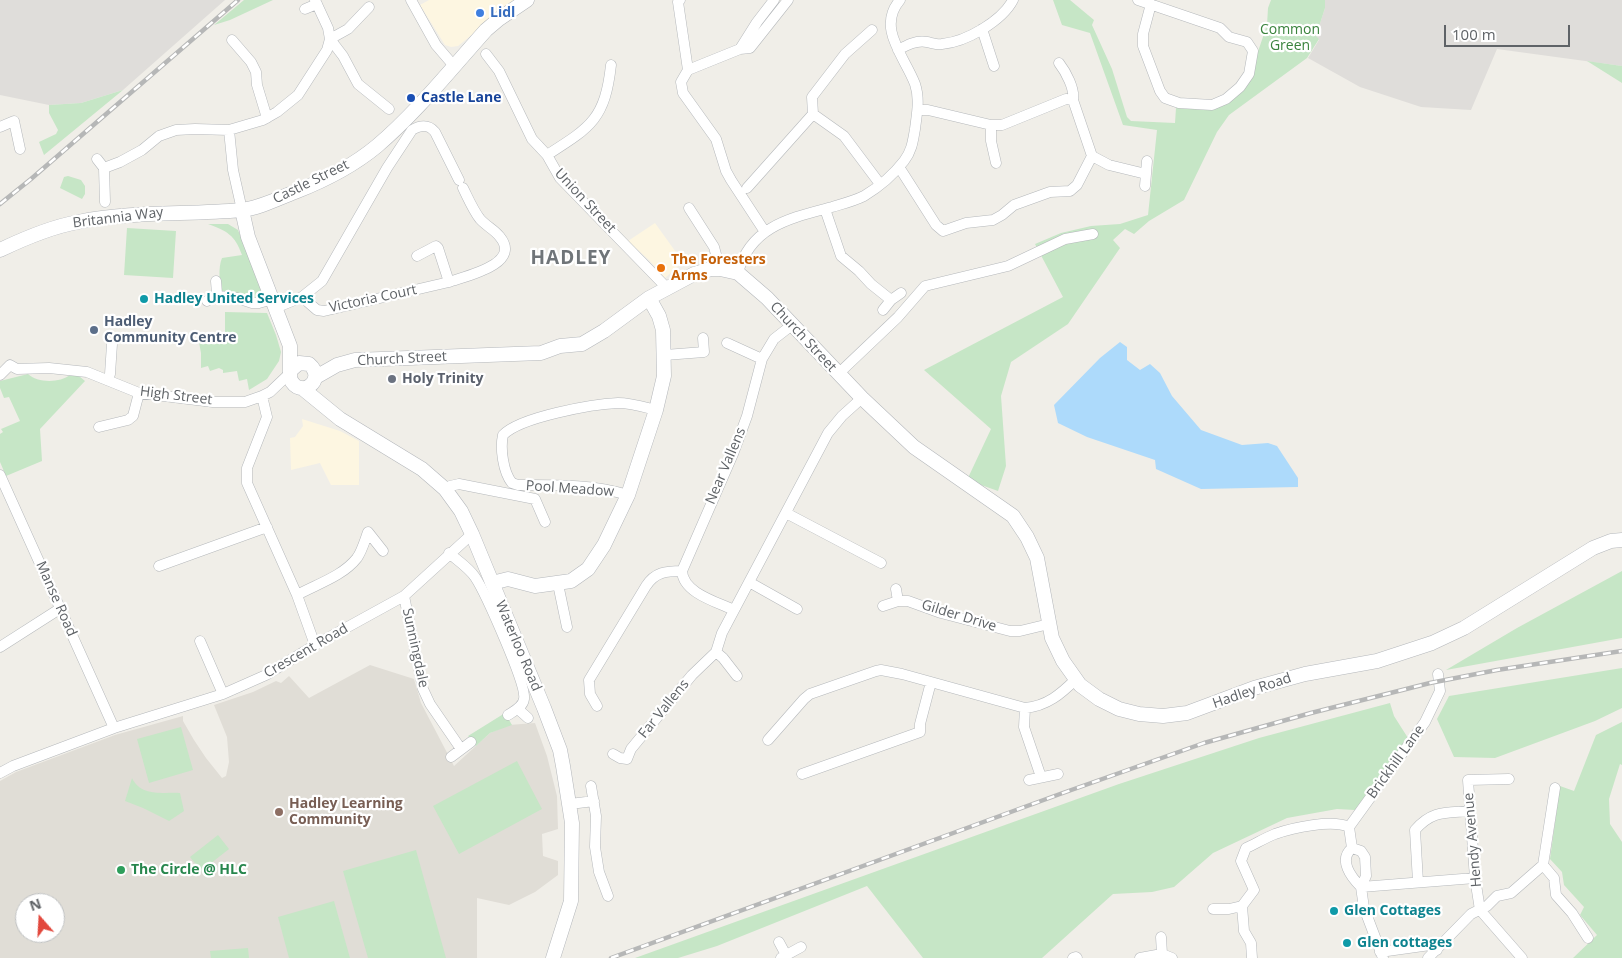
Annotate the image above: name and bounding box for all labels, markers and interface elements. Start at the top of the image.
place label: Lidl [490,5,515,21]
marker: Lidl [474,7,486,19]
scale bar [1447,15,1573,47]
park label: Common Green [1260,22,1320,54]
text: 100 m [1452,24,1496,44]
place label: Castle Lane [421,90,501,106]
marker: Castle Lane [405,92,417,104]
street label: Castle Street [270,156,352,208]
street label: Union Street [551,165,619,237]
street label: Britannia Way [72,204,164,232]
district label: HADLEY [530,248,612,270]
place label: The Foresters Arms [671,252,766,284]
marker: The Foresters Arms [655,262,667,274]
street label: Victoria Court [328,282,418,316]
place label: Hadley United Services [154,291,314,307]
marker: Hadley United Services [138,293,150,305]
street label: Church Street [766,298,840,376]
place label: Hadley Community Centre [104,314,237,347]
marker: Hadley Community Centre [88,324,100,336]
street label: Church Street [357,348,447,370]
place label: Holy Trinity [402,371,484,387]
marker: Holy Trinity [386,373,398,385]
street label: High Street [139,383,213,409]
street label: Near Vallens [702,425,750,507]
street label: Pool Meadow [525,478,615,500]
street label: Manse Road [32,559,80,639]
street label: Gilder Drive [920,597,998,635]
street label: Waterloo Road [491,598,545,694]
street label: Sunningdale [398,607,432,689]
street label: Crescent Road [261,620,351,682]
street label: Hadley Road [1210,670,1294,712]
street label: Far Vallens [635,676,693,742]
street label: Brickhill Lane [1364,722,1428,802]
street label: Hendy Avenue [1461,792,1485,888]
place label: Hadley Learning Community [289,796,403,829]
marker: Hadley Learning Community [273,806,285,818]
place label: The Circle @ HLC [131,862,247,878]
marker: The Circle @ HLC [115,864,127,876]
north arrow [15,893,65,943]
text: N [27,893,44,915]
place label: Glen Cottages [1344,903,1441,919]
marker: Glen Cottages [1328,905,1340,917]
place label: Glen cottages [1357,935,1452,951]
marker: Glen cottages [1341,937,1353,949]

